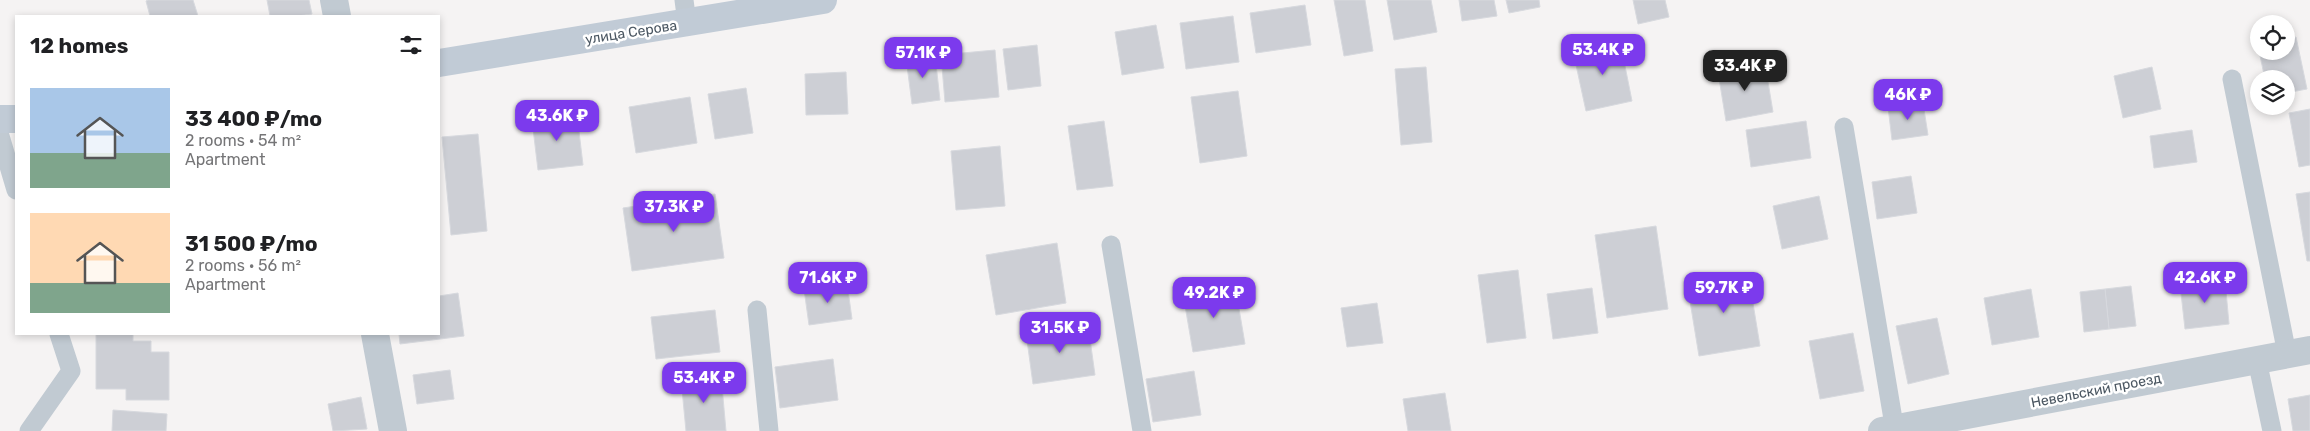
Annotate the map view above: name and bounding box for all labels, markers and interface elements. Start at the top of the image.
map controls [2250,15,2295,115]
button: locate [2250,15,2295,60]
street label: улица Серова [584,17,678,48]
icon: filters [397,31,425,59]
text: 12 homes [30,33,128,58]
pin: 53.4K ₽ [1557,34,1649,76]
pin: 57.1K ₽ [877,36,969,79]
text: 53.4K ₽ [1572,40,1634,59]
text: 57.1K ₽ [895,43,951,62]
pin: 33.4K ₽ [1699,49,1791,92]
text: 33.4K ₽ [1714,56,1776,75]
button: layers [2250,70,2295,115]
pin: 46K ₽ [1873,78,1943,121]
text: 46K ₽ [1885,85,1931,104]
pin: 43.6K ₽ [511,100,603,142]
text: 33 400 ₽/mo [185,106,322,131]
text: 43.6K ₽ [526,106,588,125]
icon: home [70,108,130,168]
text: 2 rooms · 54 m² [185,131,301,150]
text: Apartment [185,150,265,169]
pin: 37.3K ₽ [628,190,720,233]
text: 37.3K ₽ [644,197,704,216]
text: 31 500 ₽/mo [185,231,318,256]
icon: home [70,233,130,293]
text: 2 rooms · 56 m² [185,256,301,275]
pin: 71.6K ₽ [782,262,874,304]
pin: 42.6K ₽ [2159,262,2251,304]
text: 71.6K ₽ [799,268,857,287]
text: 42.6K ₽ [2174,268,2236,287]
pin: 59.7K ₽ [1678,272,1770,314]
text: Apartment [185,275,265,294]
pin: 49.2K ₽ [1168,276,1260,319]
text: 59.7K ₽ [1695,278,1753,297]
text: 49.2K ₽ [1184,283,1244,302]
pin: 31.5K ₽ [1014,312,1106,354]
text: 31.5K ₽ [1031,318,1089,337]
pin: 53.4K ₽ [658,362,750,404]
text: 53.4K ₽ [673,368,735,387]
street label: Невельский проезд [2029,370,2163,411]

